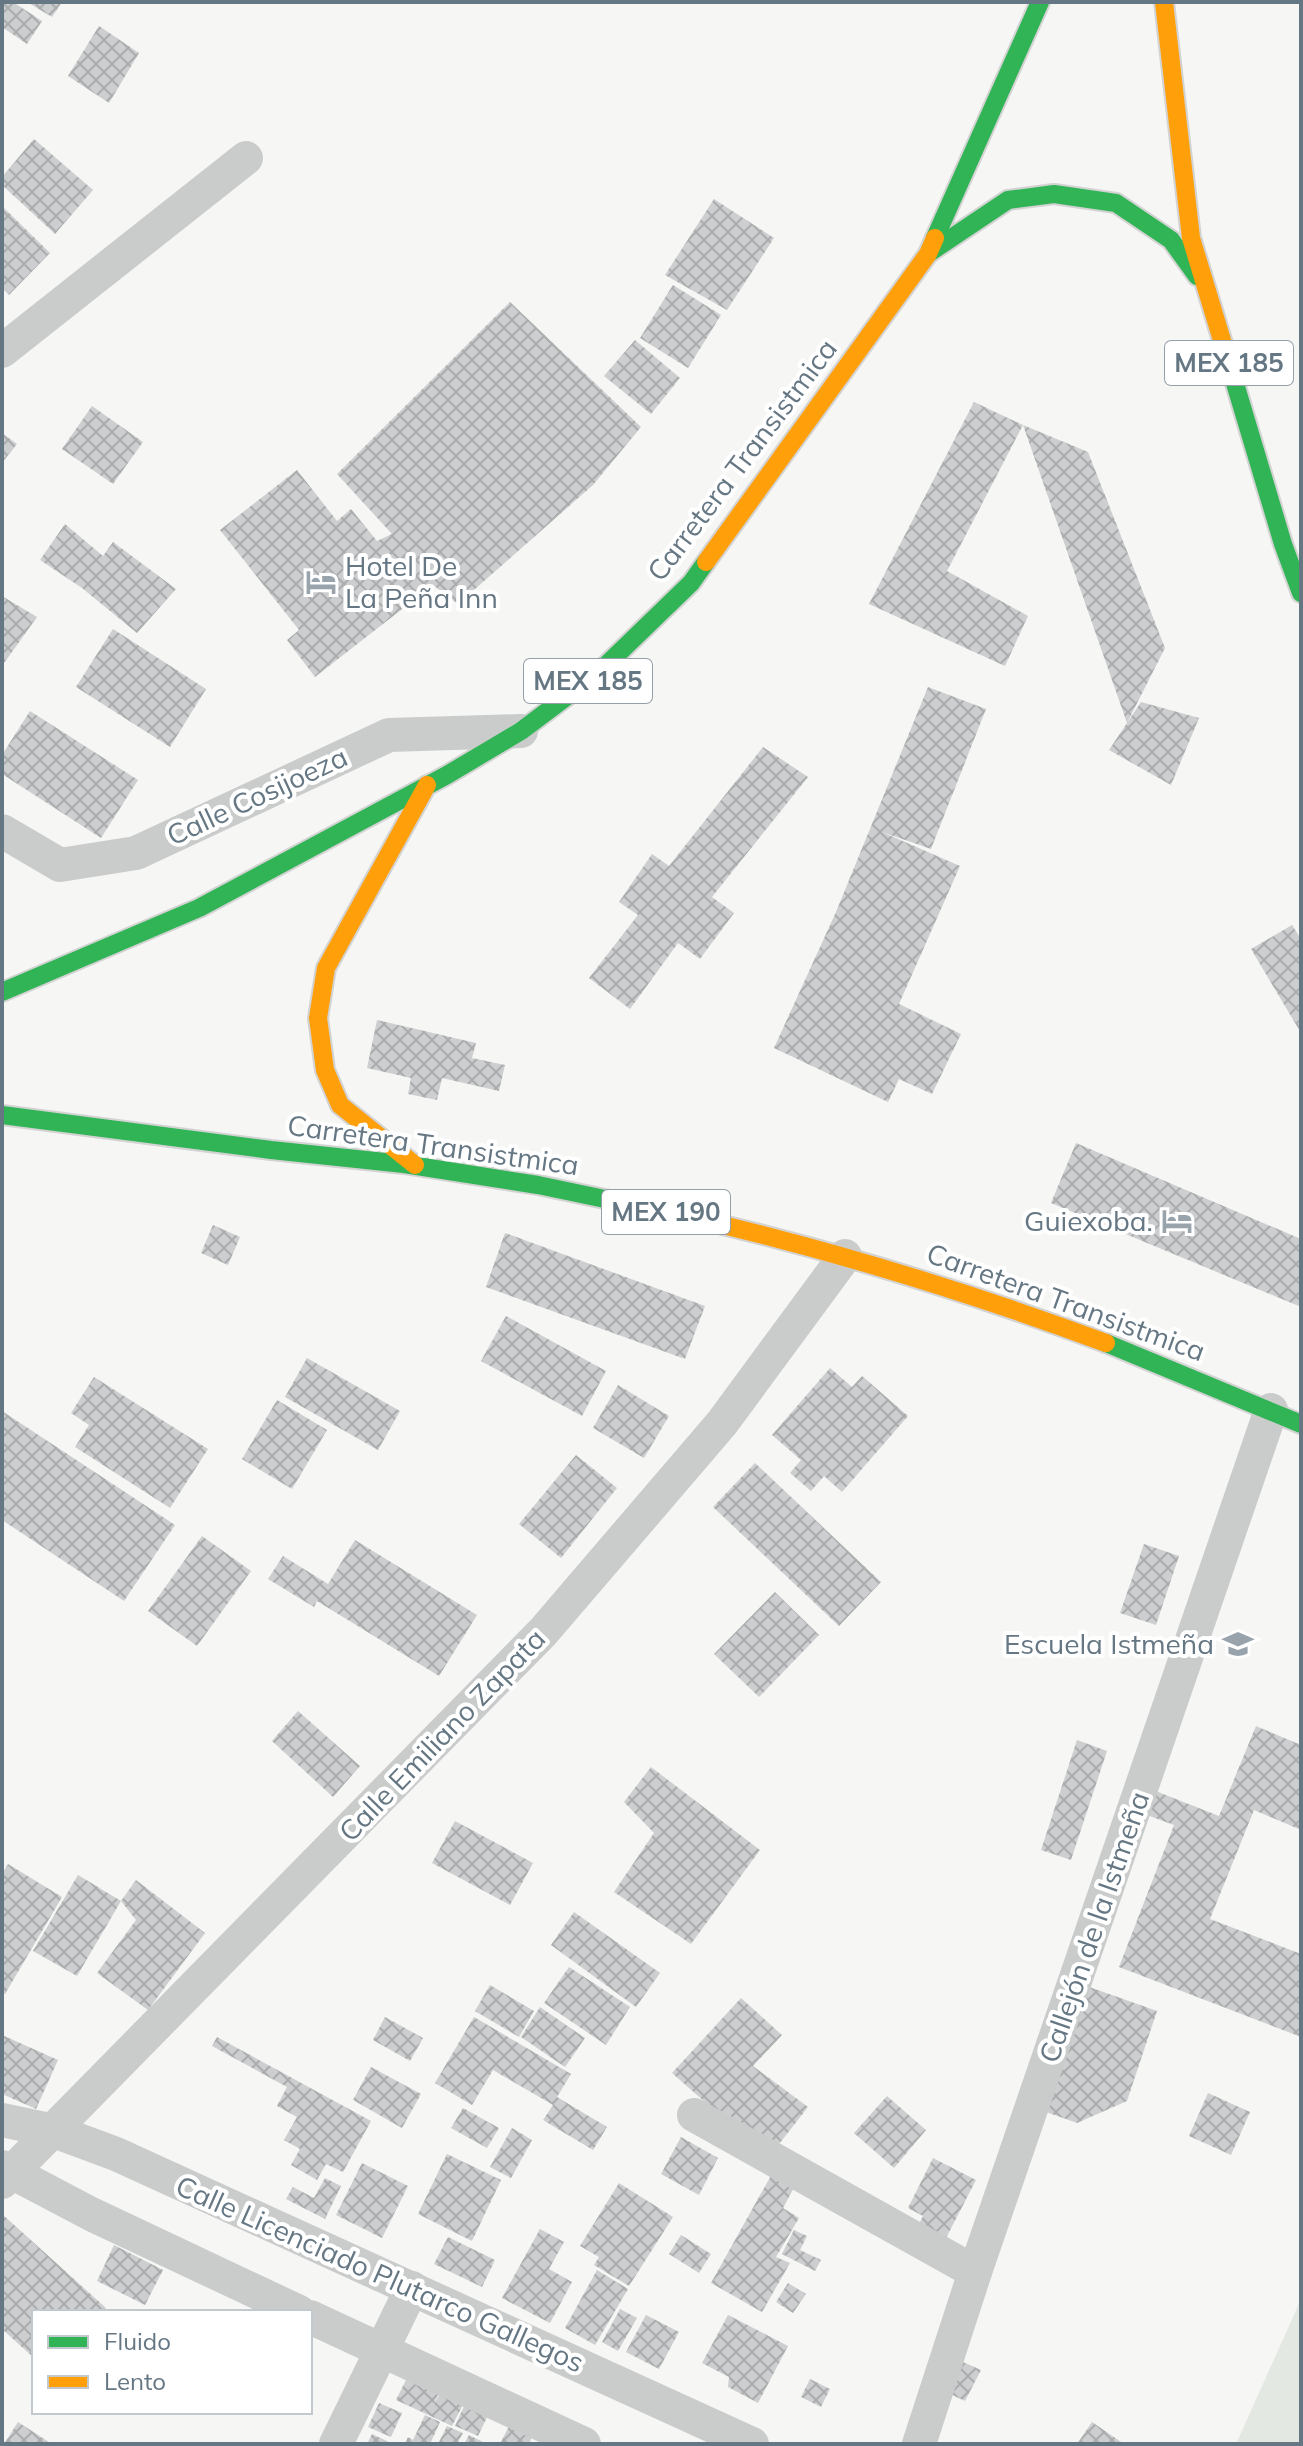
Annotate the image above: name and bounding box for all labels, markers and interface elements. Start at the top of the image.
street label: Carretera Transistmica [639,332,844,588]
road number: MEX 185 [1165,341,1293,385]
place label: Hotel De La Peña Inn [345,548,498,615]
hotel icon: Hotel De La Peña Inn [304,565,338,599]
road number: MEX 185 [524,659,652,703]
street label: Calle Cosijoeza [161,738,353,853]
street label: Carretera Transistmica [285,1107,581,1182]
road number: MEX 190 [602,1190,730,1234]
place label: Guiexoba. [1024,1203,1153,1238]
hotel icon: Guiexoba. [1160,1204,1194,1238]
street label: Carretera Transistmica [922,1235,1210,1368]
street label: Calle Emiliano Zapata [331,1621,552,1848]
place label: Escuela Istmeña [1004,1626,1214,1661]
school or university icon: Escuela Istmeña [1221,1627,1255,1661]
street label: Callejón de la Istmeña [1031,1787,1156,2067]
street label: Calle Licenciado Plutarco Gallegos [171,2167,590,2380]
legend [32,2310,312,2414]
text: Fluido [104,2326,171,2356]
text: Lento [104,2366,166,2396]

